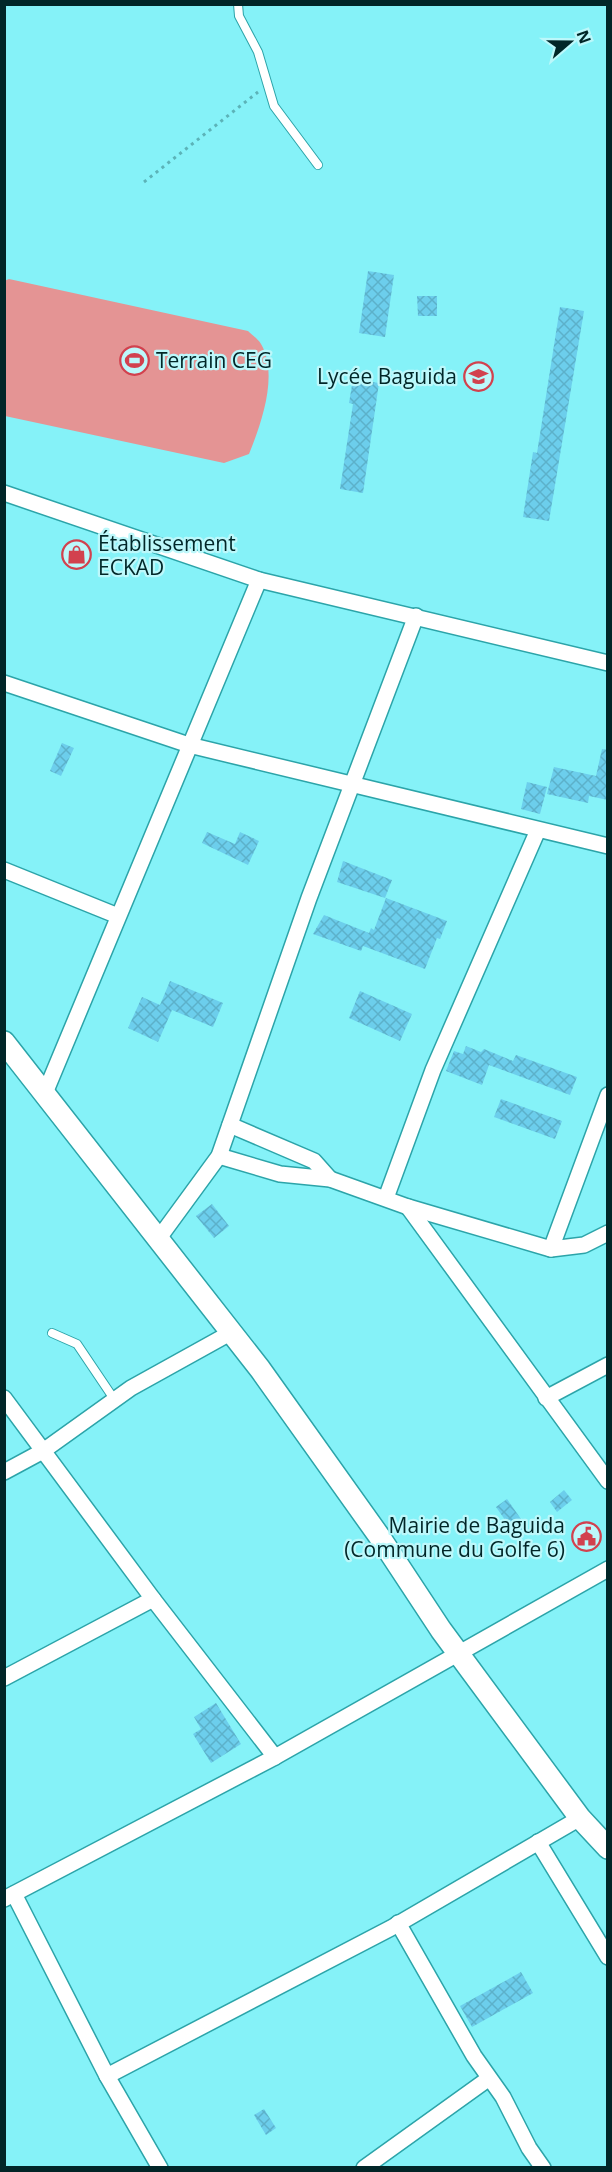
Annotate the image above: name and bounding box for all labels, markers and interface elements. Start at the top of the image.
north arrow [540,12,600,72]
text: N [572,27,597,47]
sports icon: Terrain CEG [119,344,151,376]
place label: Terrain CEG [156,346,272,374]
school or university icon: Lycée Baguida [462,360,494,392]
place label: Lycée Baguida [317,362,457,390]
place label: Établissement ECKAD [98,529,236,581]
shop icon: Établissement ECKAD [61,539,93,571]
place label: Mairie de Baguida (Commune du Golfe 6) [344,1511,565,1563]
public building icon: Mairie de Baguida (Commune du Golfe 6) [570,1521,602,1553]

